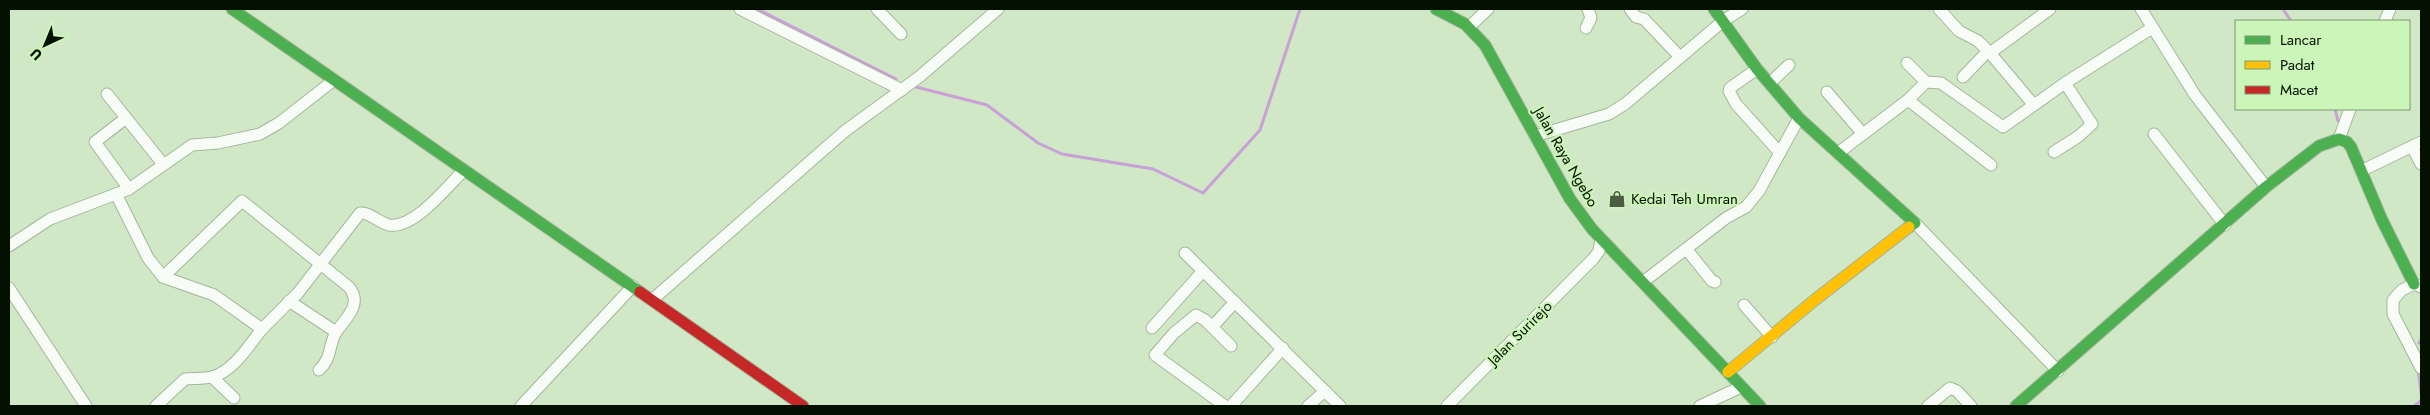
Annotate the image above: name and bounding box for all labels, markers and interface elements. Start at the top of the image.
north arrow [20,20,70,70]
legend [2235,20,2410,110]
text: Lancar [2280,29,2322,51]
text: U [25,44,46,65]
text: Padat [2280,54,2315,76]
text: Macet [2280,79,2318,101]
street label: Jalan Raya Ngebo [1527,101,1604,211]
place label: Kedai Teh Umran [1631,188,1738,210]
shop icon: Kedai Teh Umran [1607,189,1627,209]
street label: Jalan Surirejo [1481,296,1557,372]

